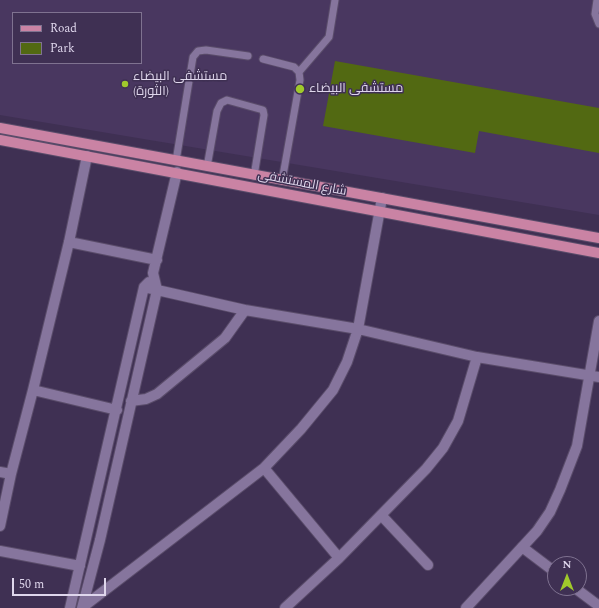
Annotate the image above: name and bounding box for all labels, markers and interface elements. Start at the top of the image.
legend [12,12,142,64]
text: Road [50,19,77,38]
text: Park [50,39,75,58]
place label: مستشفى البيضاء (الثورة) [133,69,227,100]
marker: مستشفى البيضاء (الثورة) [120,79,130,89]
place label: مستشفى البيضاء [309,81,403,97]
marker: مستشفى البيضاء [294,83,306,95]
street label: شارع المستشفى [256,168,348,200]
north arrow [547,556,587,596]
text: N [563,556,571,573]
scale bar [14,570,108,596]
text: 50 m [19,575,44,594]

